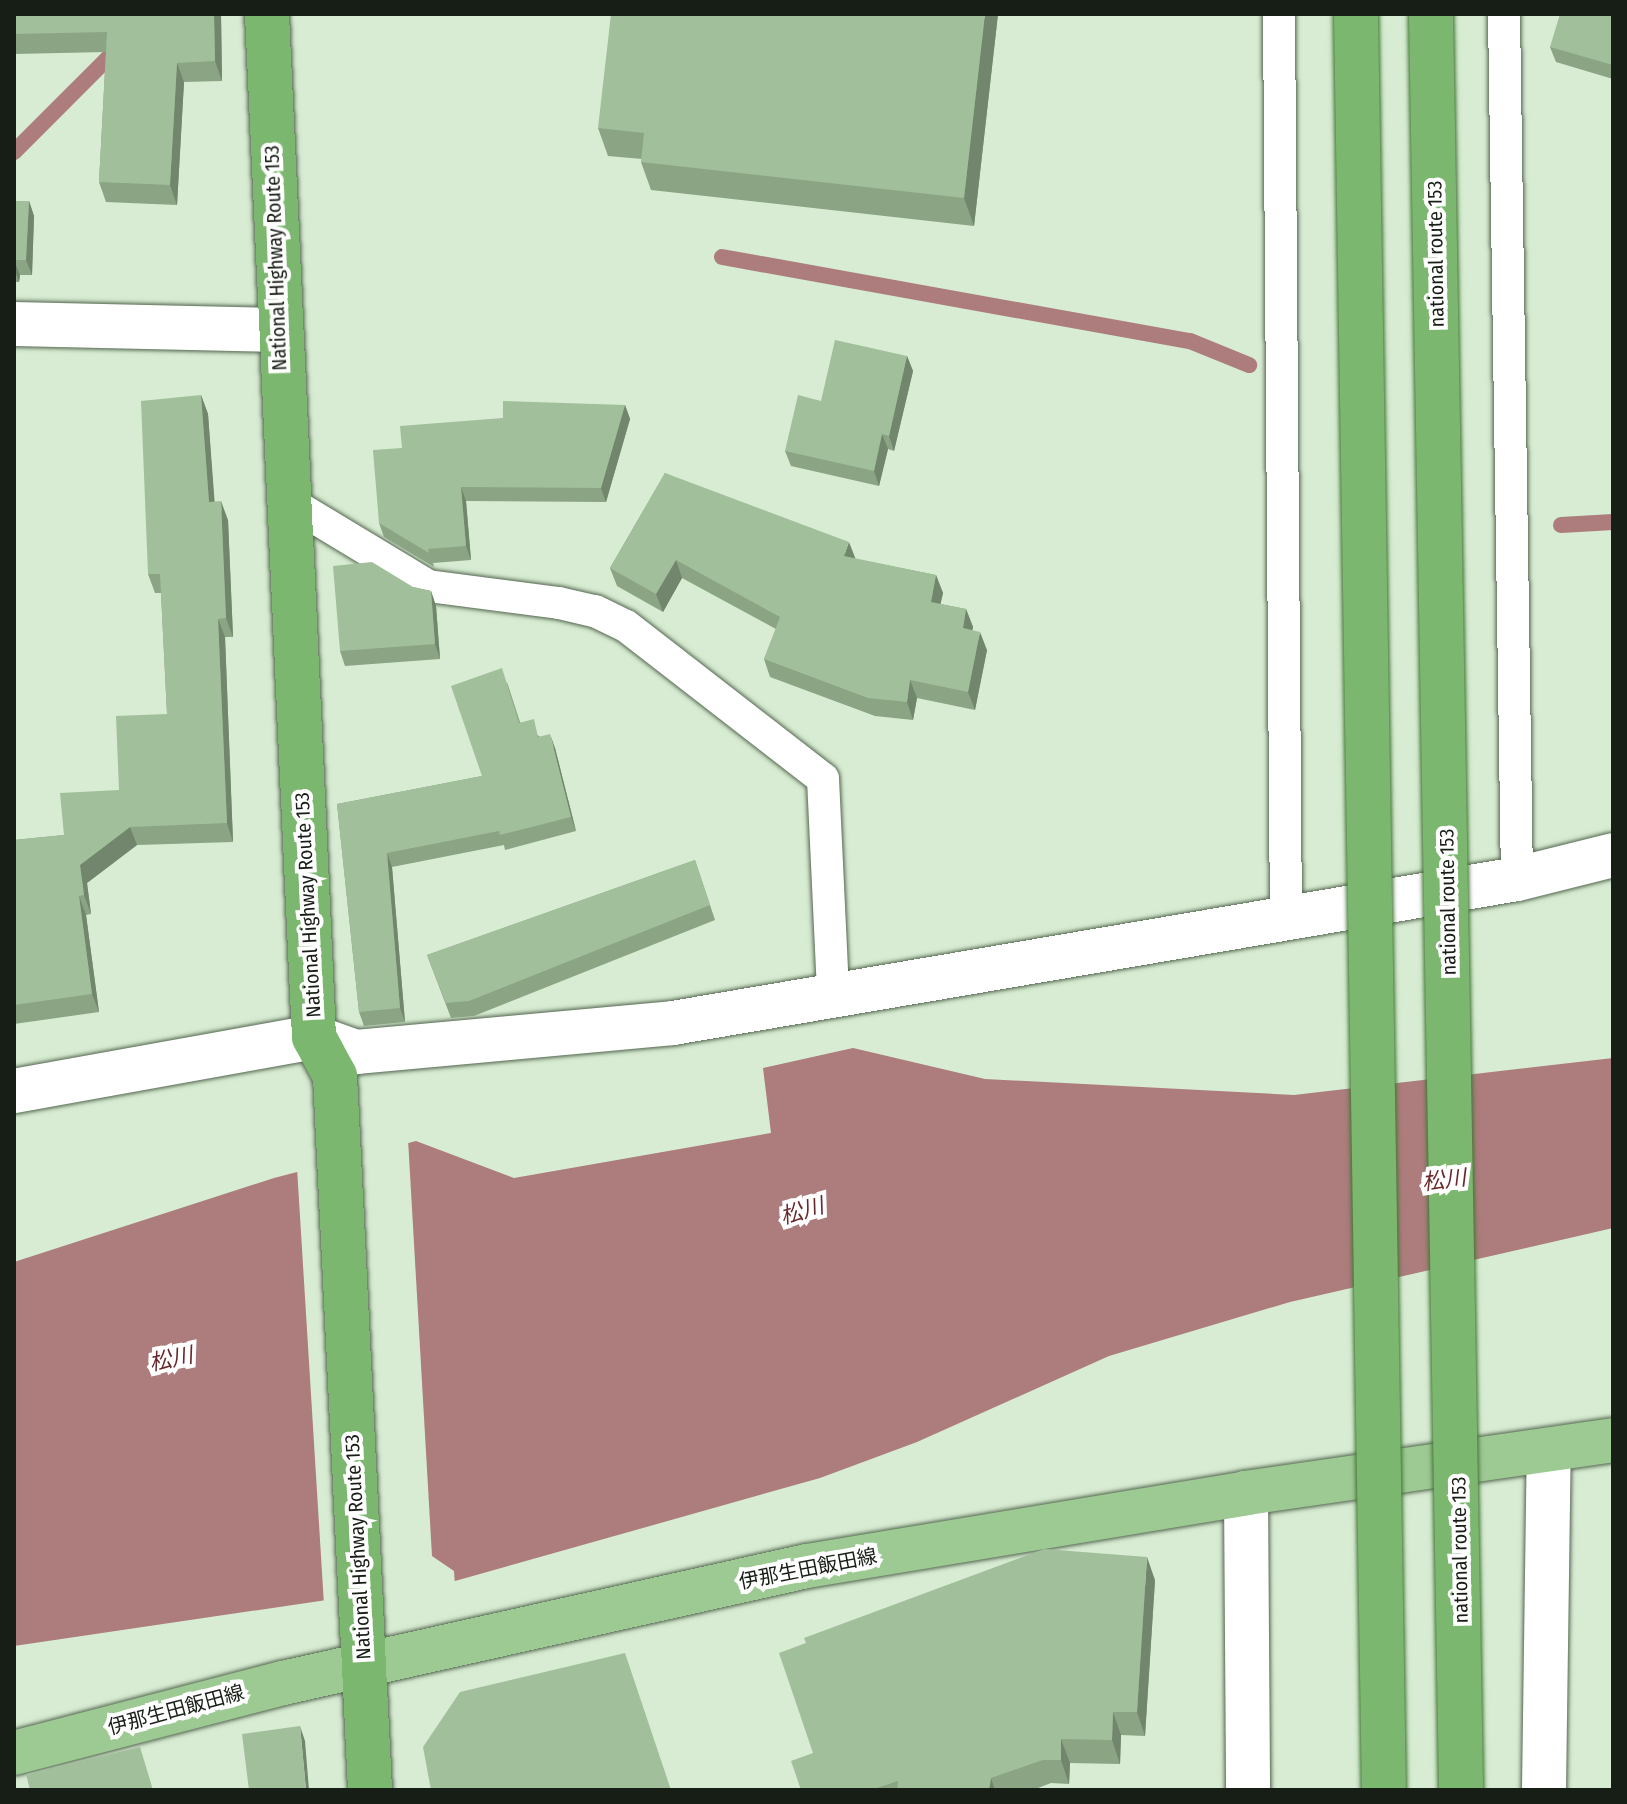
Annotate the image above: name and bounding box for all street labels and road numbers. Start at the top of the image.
street label: National Highway Route 153 [260,145,292,371]
street label: national route 153 [1423,180,1449,328]
street label: National Highway Route 153 [290,792,326,1018]
street label: national route 153 [1435,828,1461,976]
street label: National Highway Route 153 [340,1434,376,1660]
street label: national route 153 [1447,1476,1473,1624]
street label: 伊那生田飯田線 [737,1544,879,1594]
street label: 伊那生田飯田線 [105,1680,247,1740]

